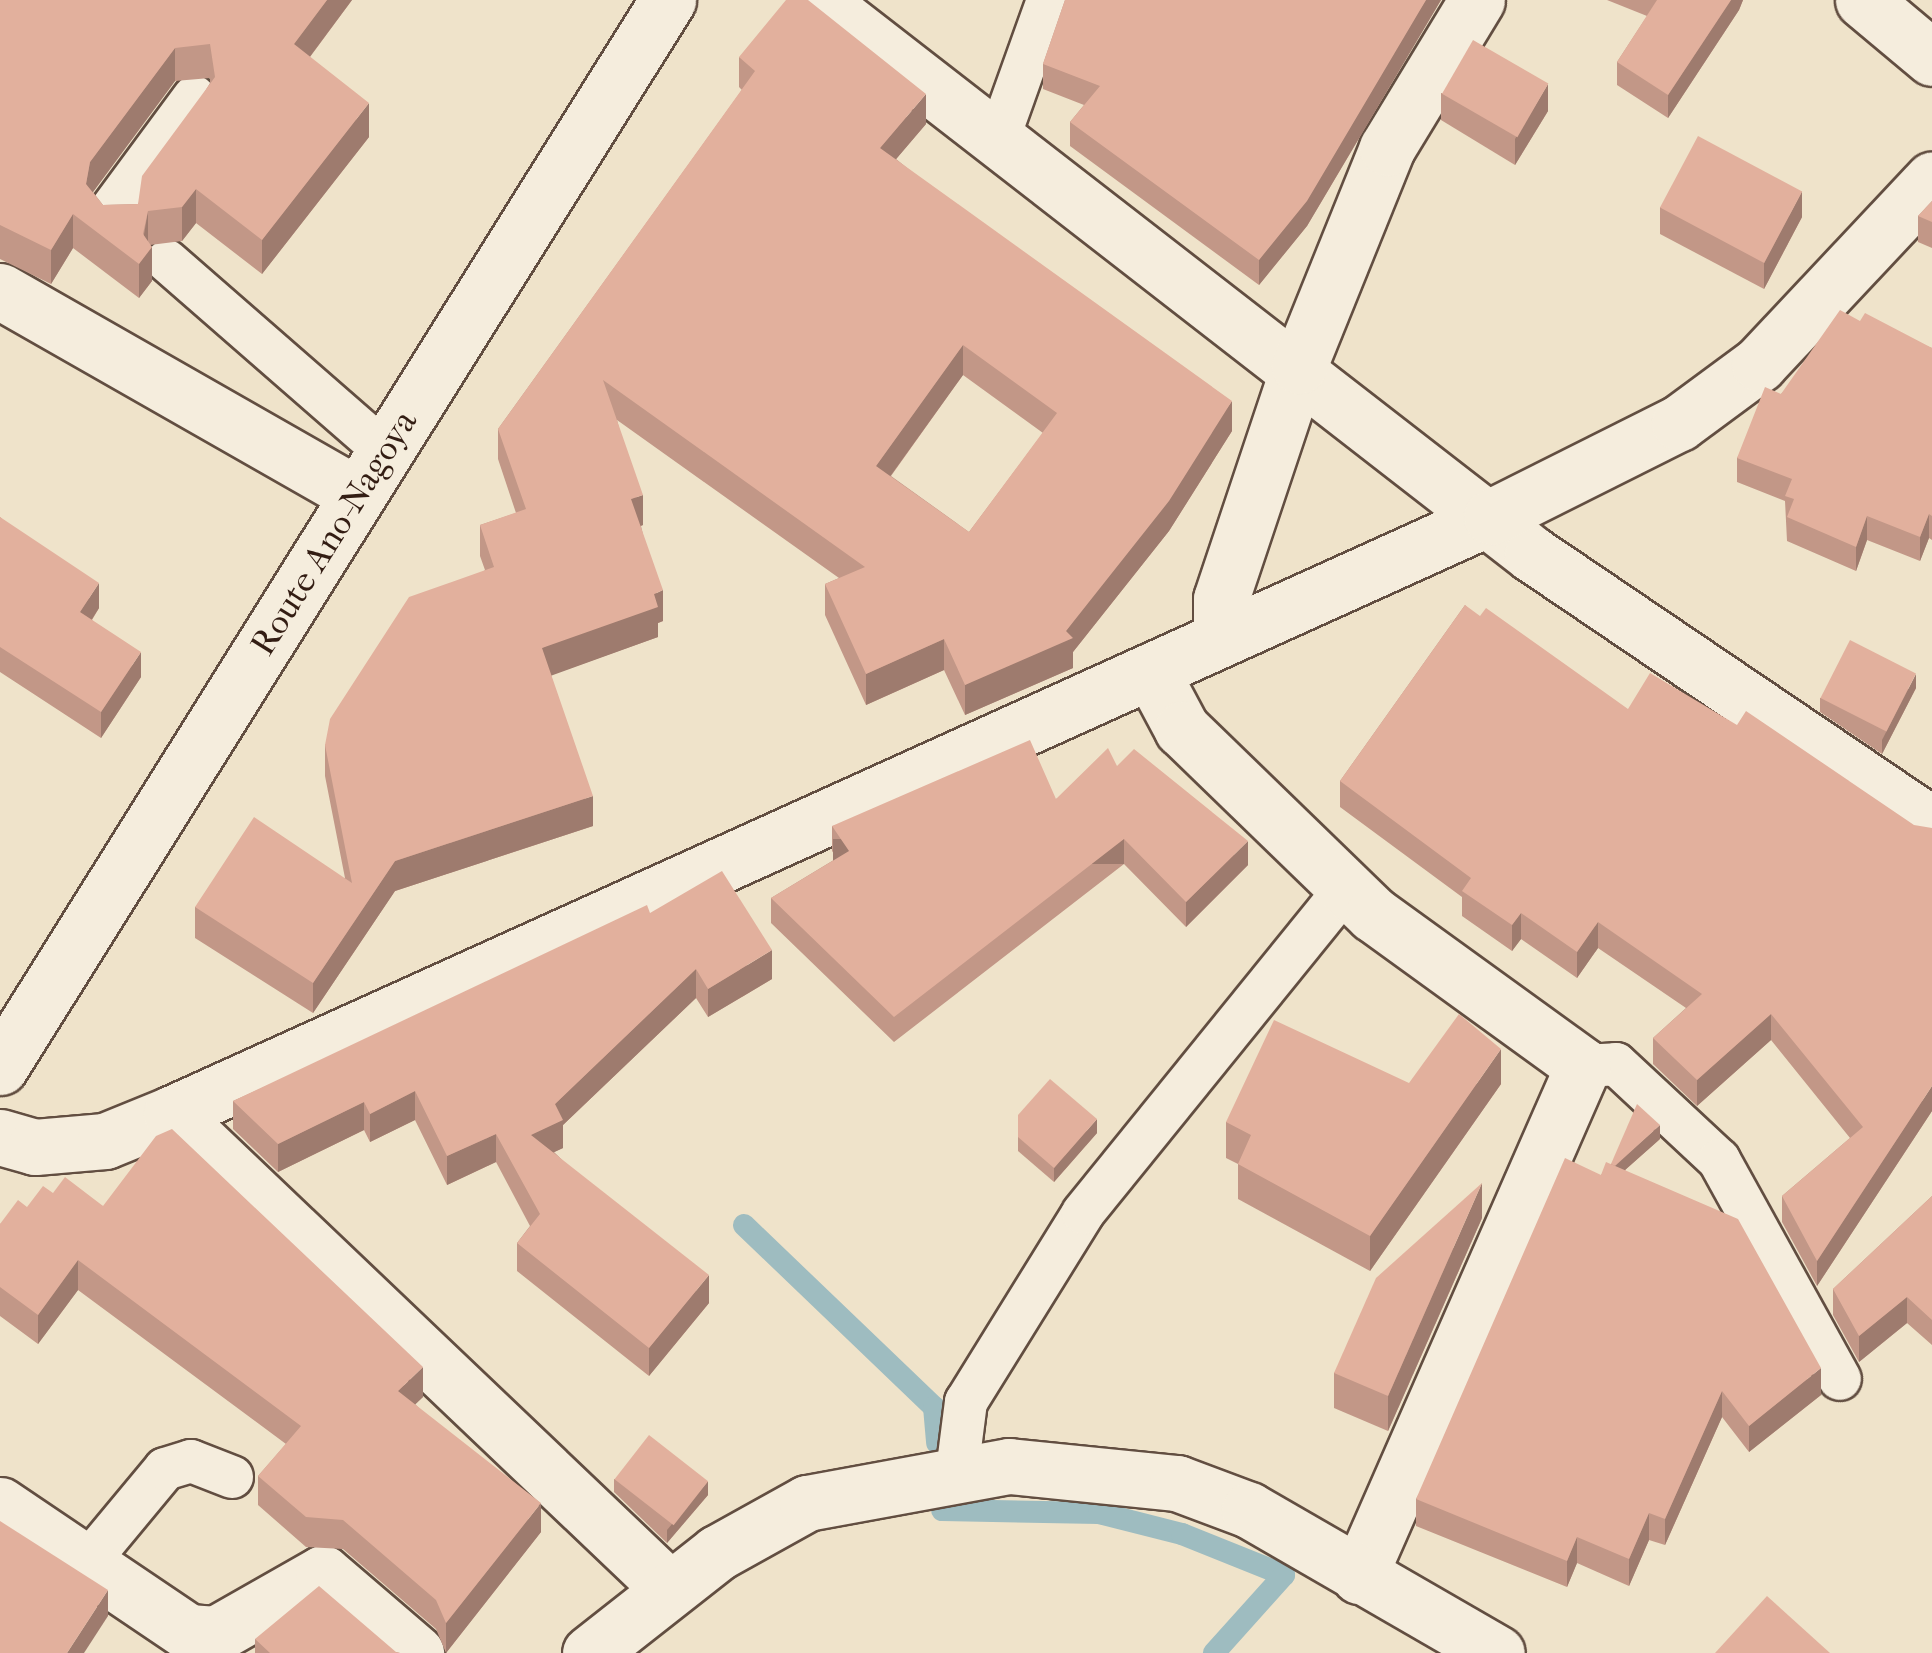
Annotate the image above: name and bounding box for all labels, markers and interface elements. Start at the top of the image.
street label: Route Ano-Nagoya [242,403,426,663]

